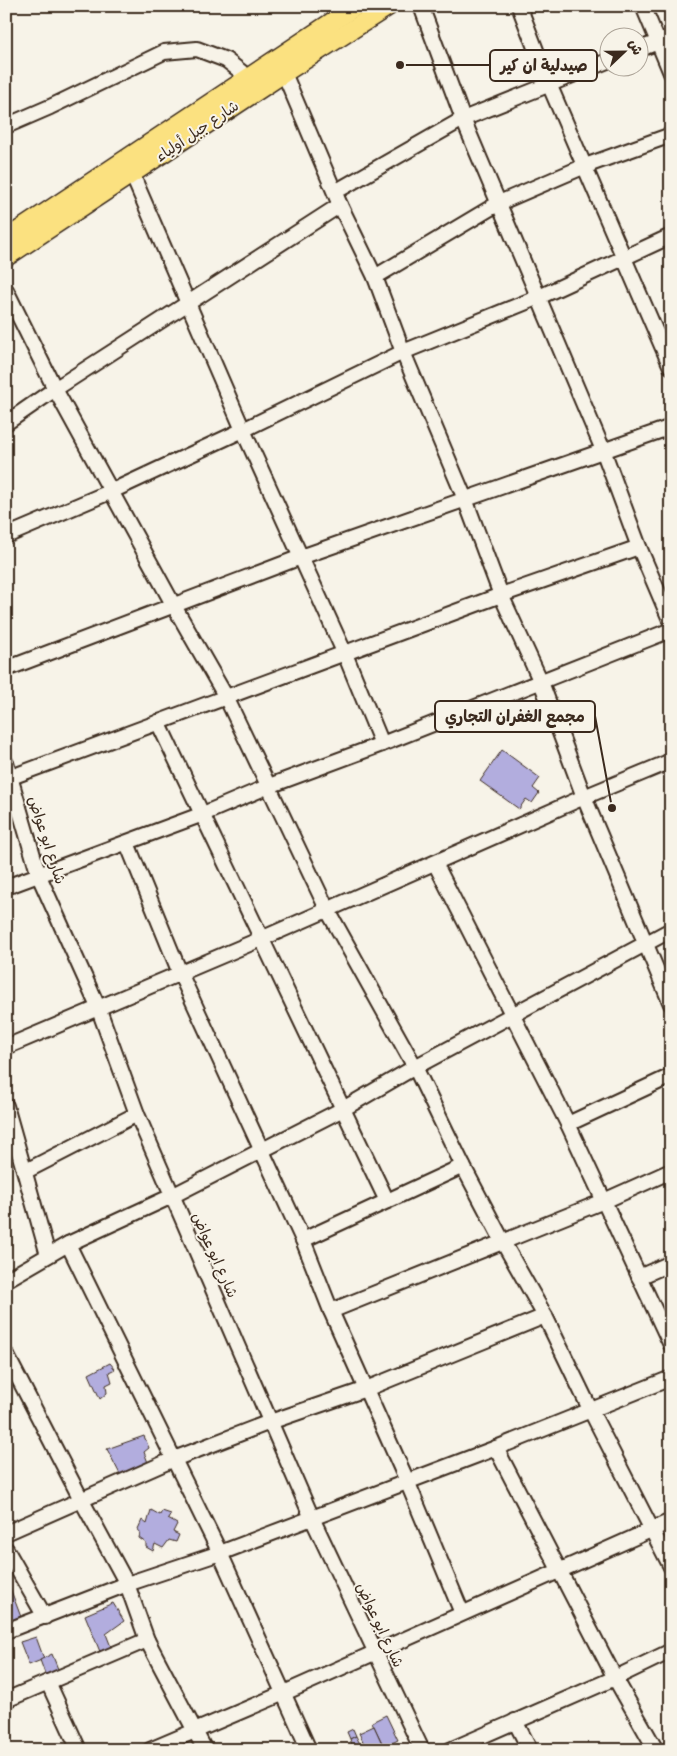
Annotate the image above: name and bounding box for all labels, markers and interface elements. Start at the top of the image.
north arrow [600,28,650,78]
text: ش [625,37,647,58]
callout: صيدلية ان كير [490,50,597,81]
text: صيدلية ان كير [498,55,588,75]
street label: شارع جبل أولياء [151,96,243,166]
callout: مجمع الغفران التجاري [435,701,595,732]
text: مجمع الغفران التجاري [445,706,585,729]
street label: شارع ابو عواض [23,793,71,887]
street label: شارع ابو عواض [187,1209,243,1301]
street label: شارع ابو عواض [352,1579,408,1671]

